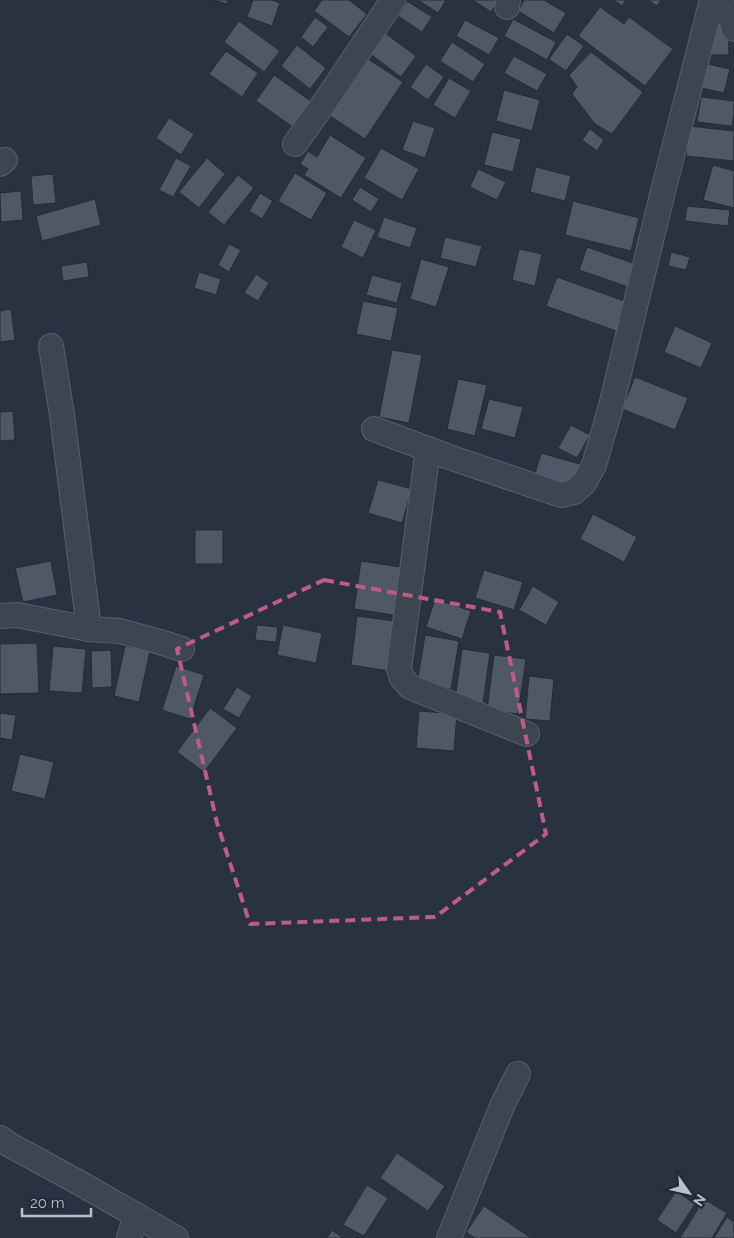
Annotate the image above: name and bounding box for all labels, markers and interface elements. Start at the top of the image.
north arrow [664,1168,714,1218]
scale bar [22,1186,91,1218]
text: N [690,1191,709,1209]
text: 20 m [30,1194,65,1212]

